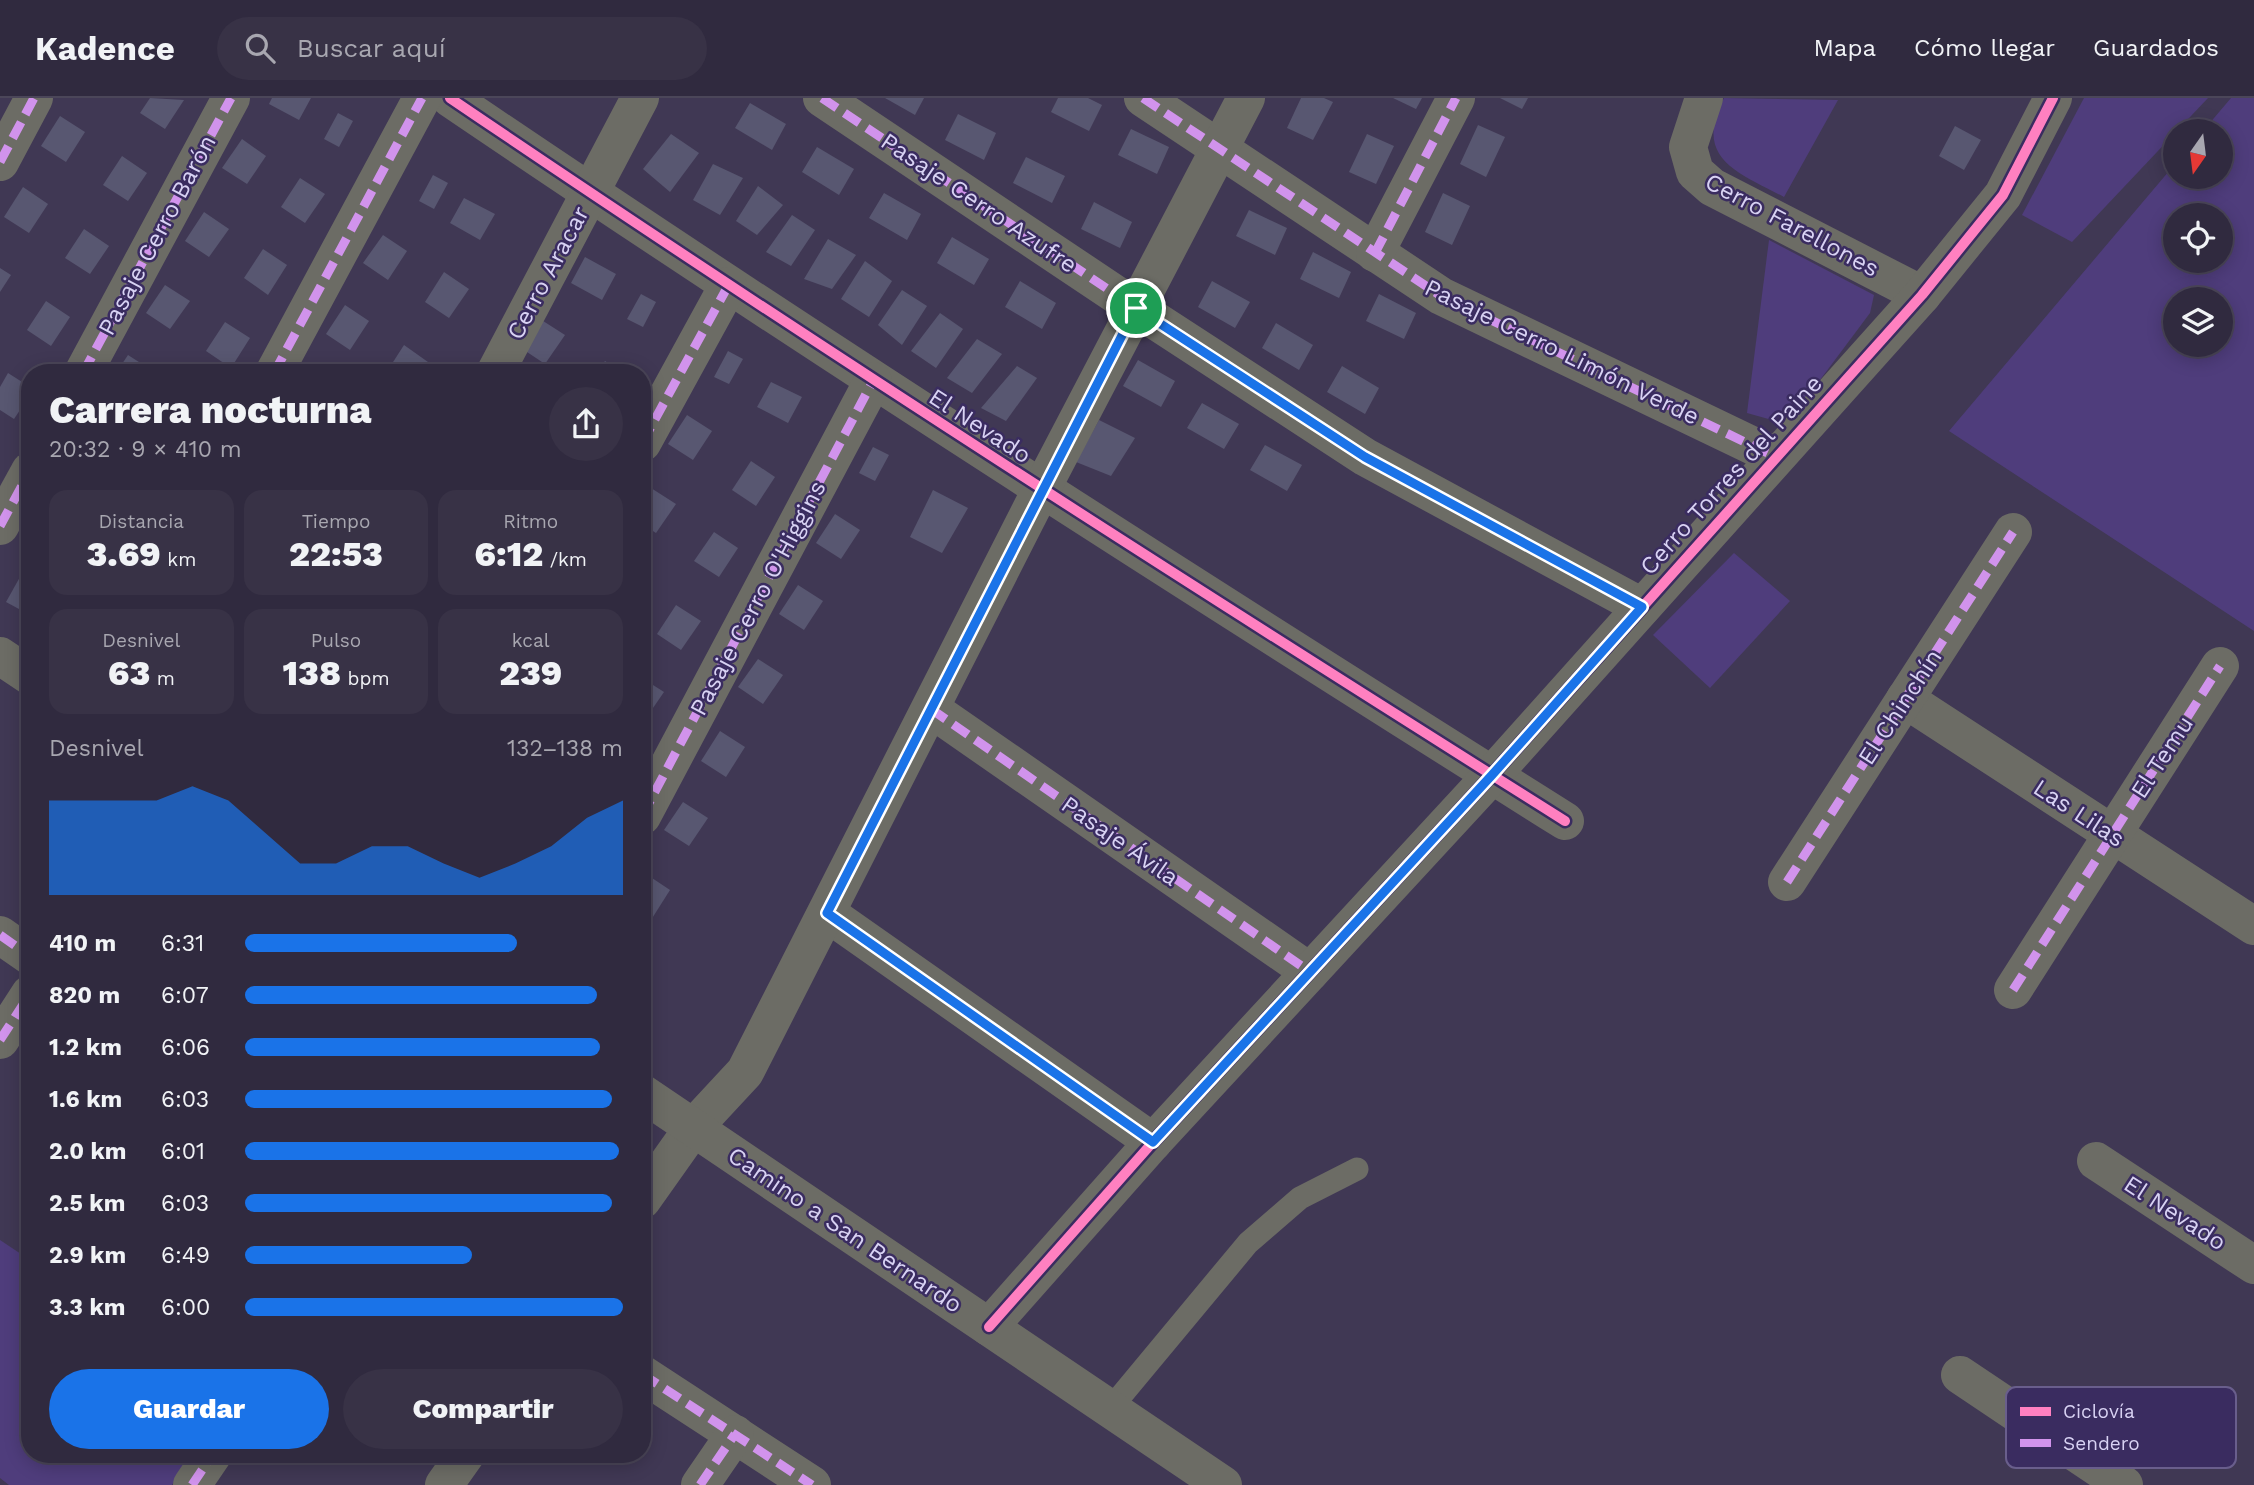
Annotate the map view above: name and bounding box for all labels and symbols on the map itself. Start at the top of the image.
north arrow [2163,119,2233,189]
street label: Pasaje Cerro Azufre [876,127,1082,279]
street label: Pasaje Cerro Barón [92,130,222,340]
street label: Cerro Farellones [1700,167,1884,283]
street label: Cerro Aracar [501,201,595,344]
street label: Pasaje Cerro Limón Verde [1420,273,1704,431]
pin [1106,278,1166,338]
street label: Cerro Torres del Paine [1634,370,1828,580]
street label: El Nevado [924,383,1036,469]
street label: Pasaje Cerro O'Higgins [684,476,832,720]
street label: El Chinchín [1852,644,1948,770]
street label: El Temu [2125,710,2199,804]
street label: Las Lilas [2028,773,2130,853]
street label: Pasaje Ávila [1056,790,1184,892]
street label: Camino a San Bernardo [723,1141,967,1319]
street label: El Nevado [2119,1170,2231,1256]
legend [2006,1387,2236,1468]
text: Ciclovía [2063,1400,2135,1423]
text: Sendero [2063,1432,2140,1455]

